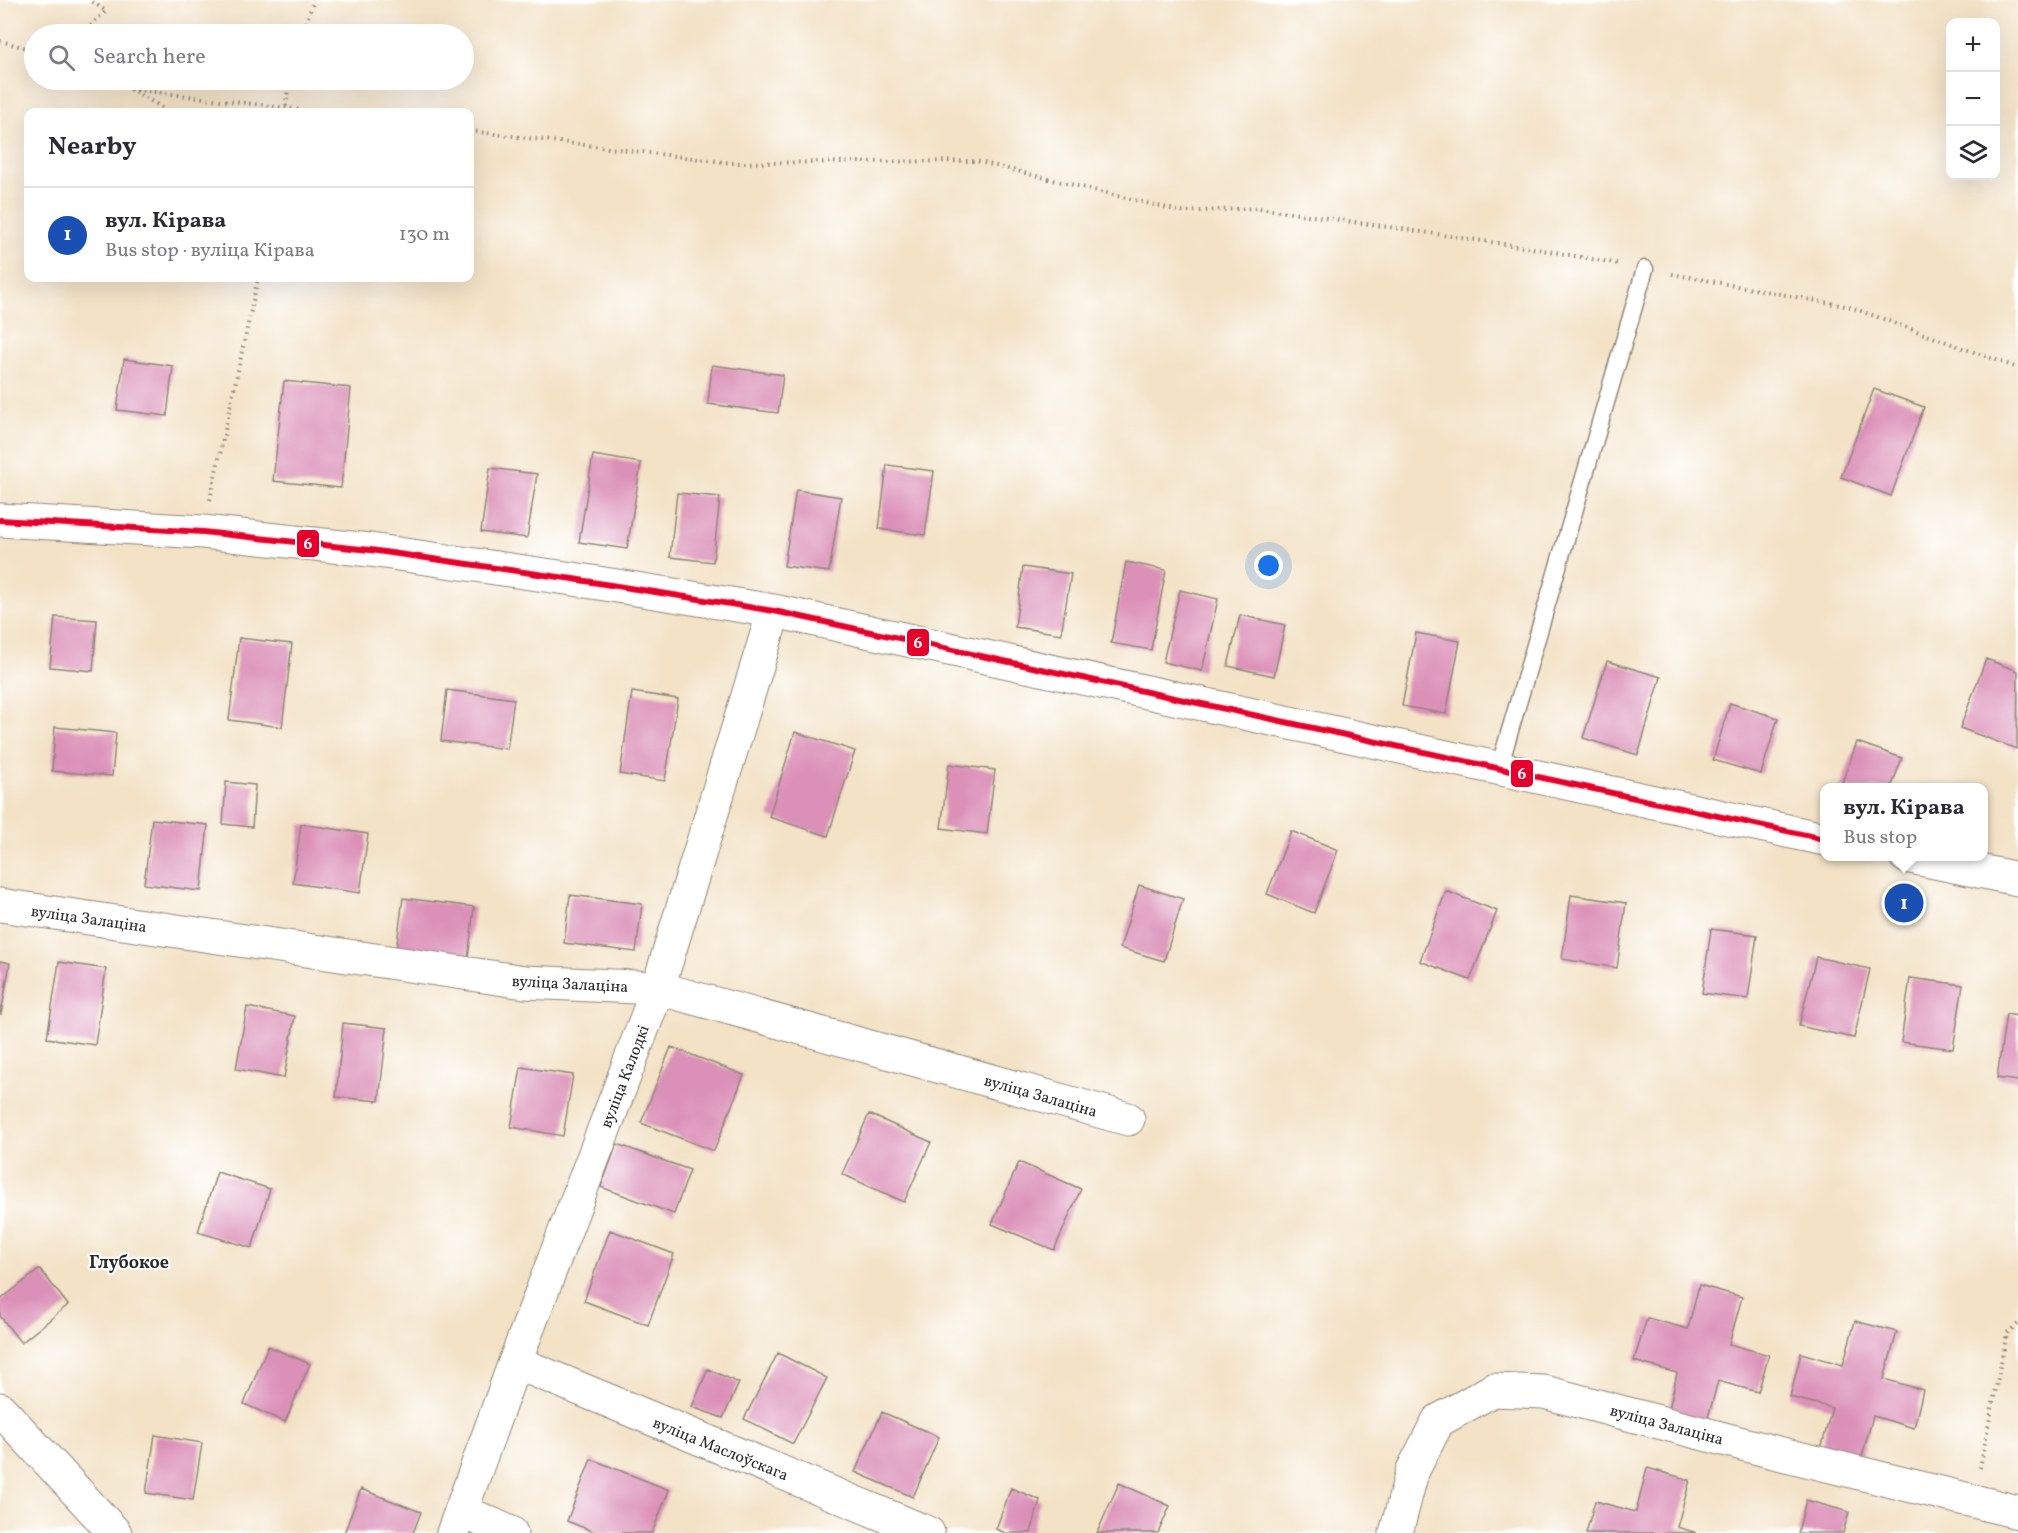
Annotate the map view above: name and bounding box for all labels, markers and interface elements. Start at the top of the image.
map controls [1946,18,2000,180]
button: + [1946,18,2000,72]
search box [24,24,474,90]
icon: search [45,41,78,74]
text: Search here [93,42,206,73]
button: − [1946,72,2000,126]
button: layers [1946,126,2000,180]
text: Nearby [48,129,137,165]
text: вул. Кірава [105,206,226,237]
text: 1 [63,221,72,249]
text: 130 m [399,221,450,249]
text: Bus stop · вуліца Кірава [105,237,315,265]
line badge: 6 [296,529,320,558]
text: 6 [304,534,313,556]
your location [1254,551,1283,580]
line badge: 6 [906,628,930,657]
text: 6 [914,633,923,655]
line badge: 6 [1510,759,1534,788]
text: 6 [1518,764,1527,786]
popup [1820,783,1988,861]
text: вул. Кірава [1843,793,1965,824]
text: Bus stop [1843,824,1917,852]
pin: 1 [1884,880,1924,926]
street label: вуліца Залаціна [29,901,148,939]
street label: вуліца Залаціна [511,971,629,999]
street label: вуліца Калодкі [596,1022,656,1131]
street label: вуліца Залаціна [981,1070,1100,1124]
district label: Глубокое [89,1251,169,1276]
street label: вуліца Залаціна [1607,1400,1726,1452]
street label: вуліца Маслоўскага [649,1413,791,1487]

